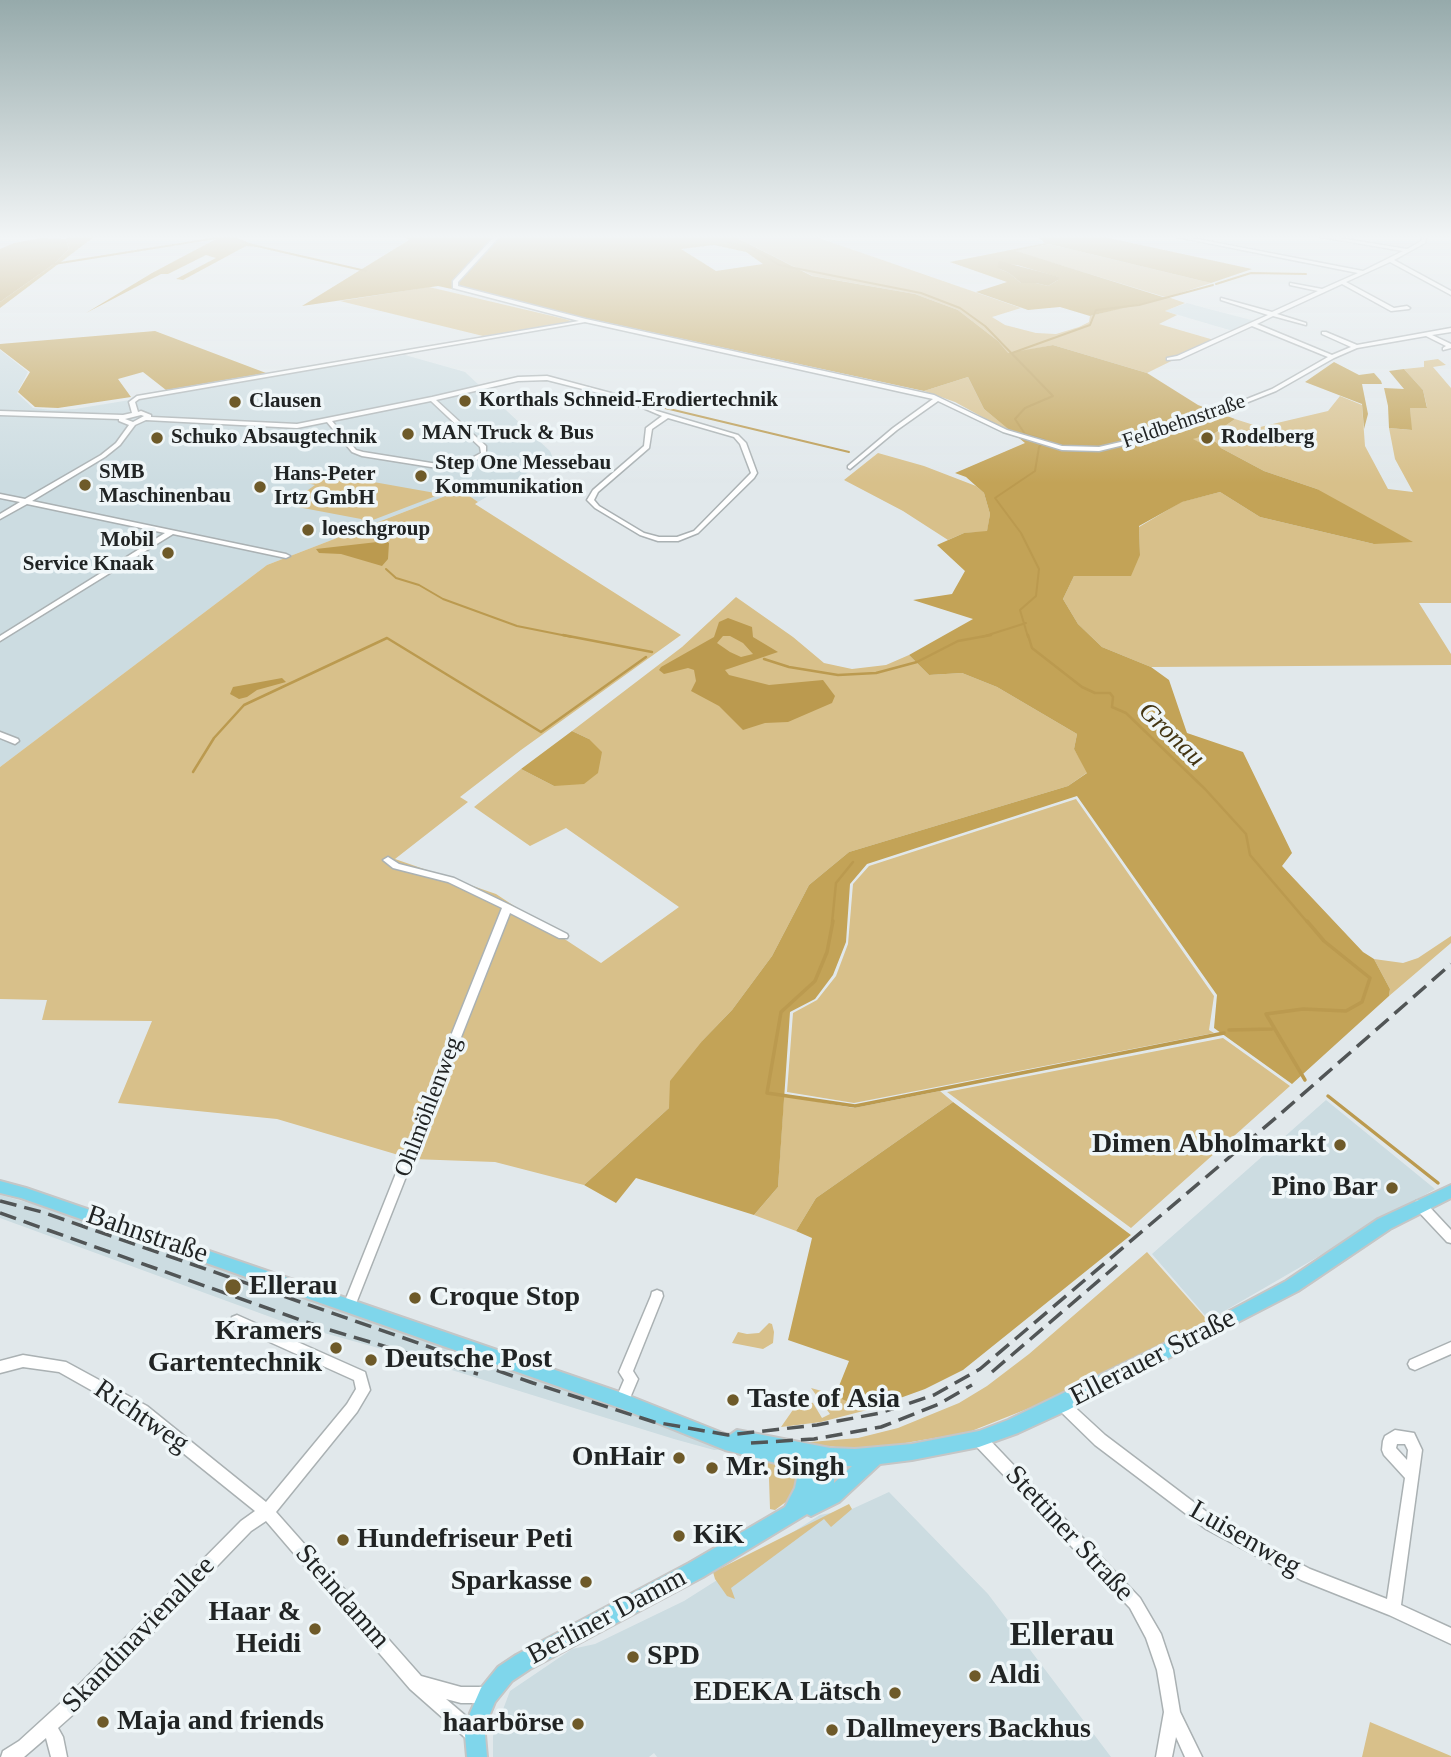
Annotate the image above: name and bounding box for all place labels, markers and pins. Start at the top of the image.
place label: Korthals Schneid-Erodiertechnik [479,388,778,414]
place label: Clausen [249,389,321,415]
marker: Korthals Schneid-Erodiertechnik [457,393,473,409]
marker: Clausen [227,394,243,410]
place label: MAN Truck & Bus [422,421,594,447]
place label: Schuko Absaugtechnik [171,425,377,451]
place label: Rodelberg [1221,425,1314,451]
marker: MAN Truck & Bus [400,426,416,442]
marker: Schuko Absaugtechnik [149,430,165,446]
marker: Rodelberg [1199,430,1215,446]
place label: Step One Messebau Kommunikation [435,451,611,501]
place label: SMB Maschinenbau [99,460,231,510]
place label: Hans-Peter Irtz GmbH [274,462,375,512]
marker: Step One Messebau Kommunikation [413,468,429,484]
marker: SMB Maschinenbau [77,477,93,493]
marker: Hans-Peter Irtz GmbH [252,479,268,495]
place label: loeschgroup [322,517,430,543]
marker: loeschgroup [300,522,316,538]
place label: Mobil Service Knaak [23,528,154,578]
marker: Mobil Service Knaak [160,545,176,561]
place label: Dimen Abholmarkt [1092,1128,1326,1162]
marker: Dimen Abholmarkt [1332,1137,1348,1153]
place label: Pino Bar [1271,1171,1378,1205]
marker: Pino Bar [1384,1180,1400,1196]
place label: Ellerau [249,1270,338,1304]
marker: Ellerau [223,1277,243,1297]
place label: Croque Stop [429,1281,580,1315]
marker: Croque Stop [407,1290,423,1306]
place label: Kramers Gartentechnik [148,1315,322,1381]
marker: Kramers Gartentechnik [328,1340,344,1356]
place label: Deutsche Post [385,1343,552,1377]
marker: Deutsche Post [363,1352,379,1368]
place label: Taste of Asia [747,1383,900,1417]
marker: Taste of Asia [725,1392,741,1408]
place label: OnHair [572,1441,665,1475]
marker: OnHair [671,1450,687,1466]
place label: Mr. Singh [726,1451,845,1485]
marker: Mr. Singh [704,1460,720,1476]
place label: KiK [693,1519,744,1553]
place label: Hundefriseur Peti [357,1523,572,1557]
marker: KiK [671,1528,687,1544]
marker: Hundefriseur Peti [335,1532,351,1548]
place label: Sparkasse [451,1565,572,1599]
marker: Sparkasse [578,1574,594,1590]
place label: Haar & Heidi [208,1596,301,1662]
marker: Haar & Heidi [307,1621,323,1637]
place label: SPD [647,1640,700,1674]
marker: SPD [625,1649,641,1665]
place label: Aldi [989,1659,1040,1693]
marker: Aldi [967,1668,983,1684]
place label: EDEKA Lätsch [694,1676,881,1710]
marker: EDEKA Lätsch [887,1685,903,1701]
place label: Maja and friends [117,1705,324,1739]
place label: haarbörse [443,1707,564,1741]
place label: Dallmeyers Backhus [846,1713,1091,1747]
marker: Maja and friends [95,1714,111,1730]
marker: haarbörse [570,1716,586,1732]
marker: Dallmeyers Backhus [824,1722,840,1738]

